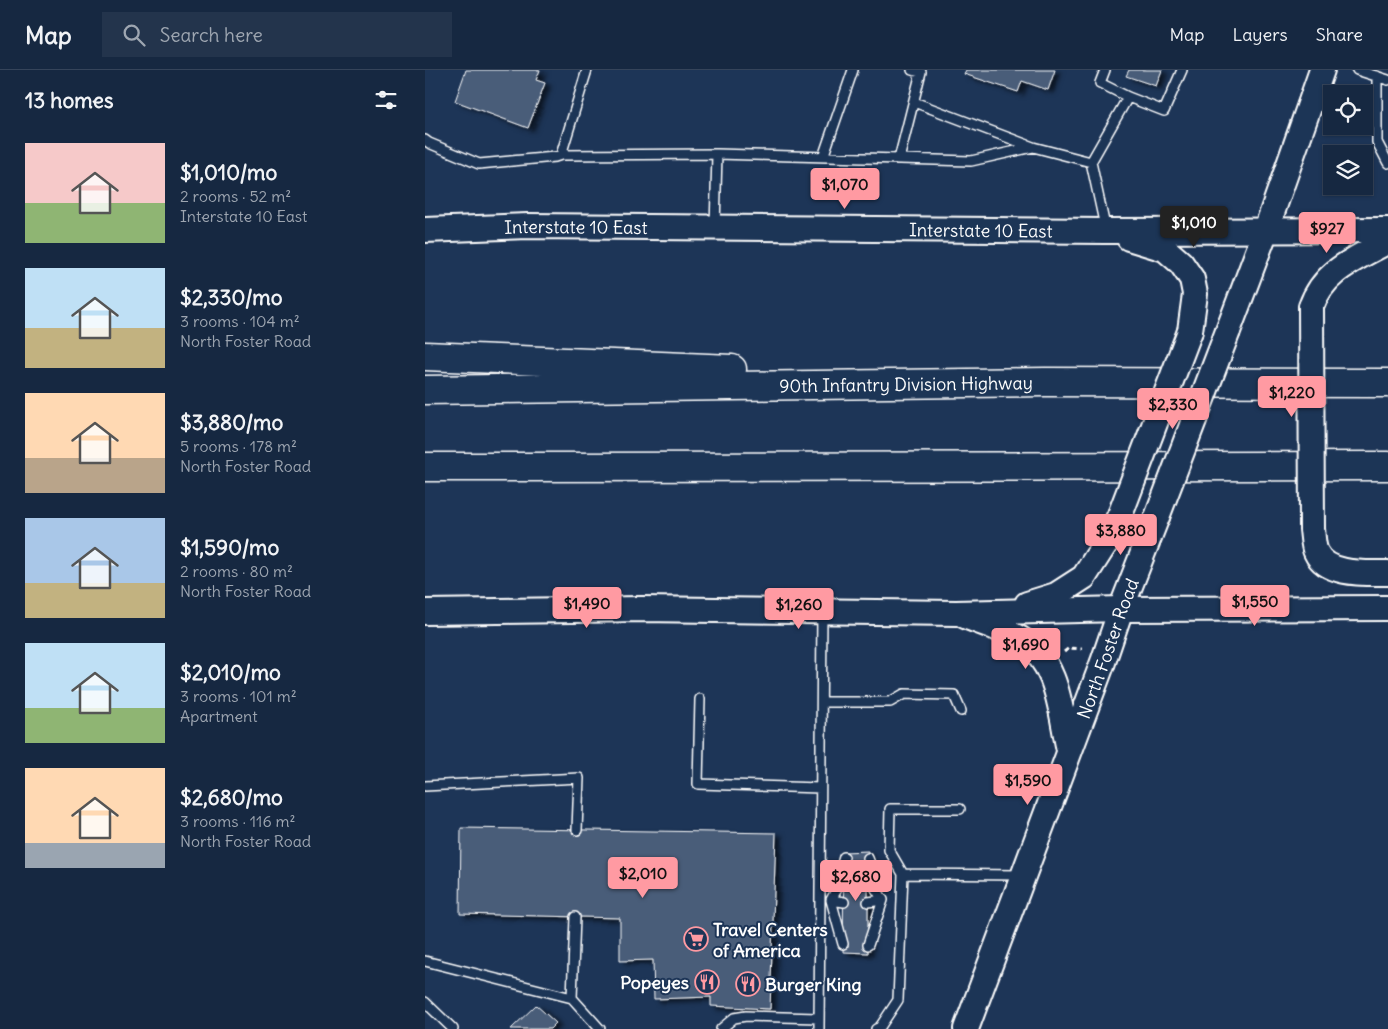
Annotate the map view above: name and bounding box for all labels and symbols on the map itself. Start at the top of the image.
pin: $1,070 [804,168,886,210]
pin: $1,010 [1153,206,1235,248]
pin: $927 [1297,212,1357,254]
street label: Interstate 10 East [504,215,648,239]
street label: Interstate 10 East [909,218,1053,242]
street label: 90th Infantry Division Highway [779,371,1033,397]
pin: $1,220 [1251,376,1333,418]
pin: $2,330 [1132,388,1214,430]
pin: $3,880 [1080,514,1162,556]
street label: North Foster Road [1071,574,1144,722]
pin: $1,550 [1214,584,1296,627]
pin: $1,490 [546,586,628,629]
pin: $1,260 [758,588,840,630]
pin: $1,690 [985,628,1067,670]
pin: $1,590 [987,764,1069,806]
pin: $2,010 [602,856,684,899]
pin: $2,680 [815,860,897,902]
place label: Travel Centers of America [713,918,828,962]
supermarket icon: Travel Centers of America [683,926,709,952]
restaurant icon: Popeyes [694,969,720,995]
place label: Popeyes [620,971,689,994]
restaurant icon: Burger King [735,971,761,997]
place label: Burger King [765,973,861,996]

